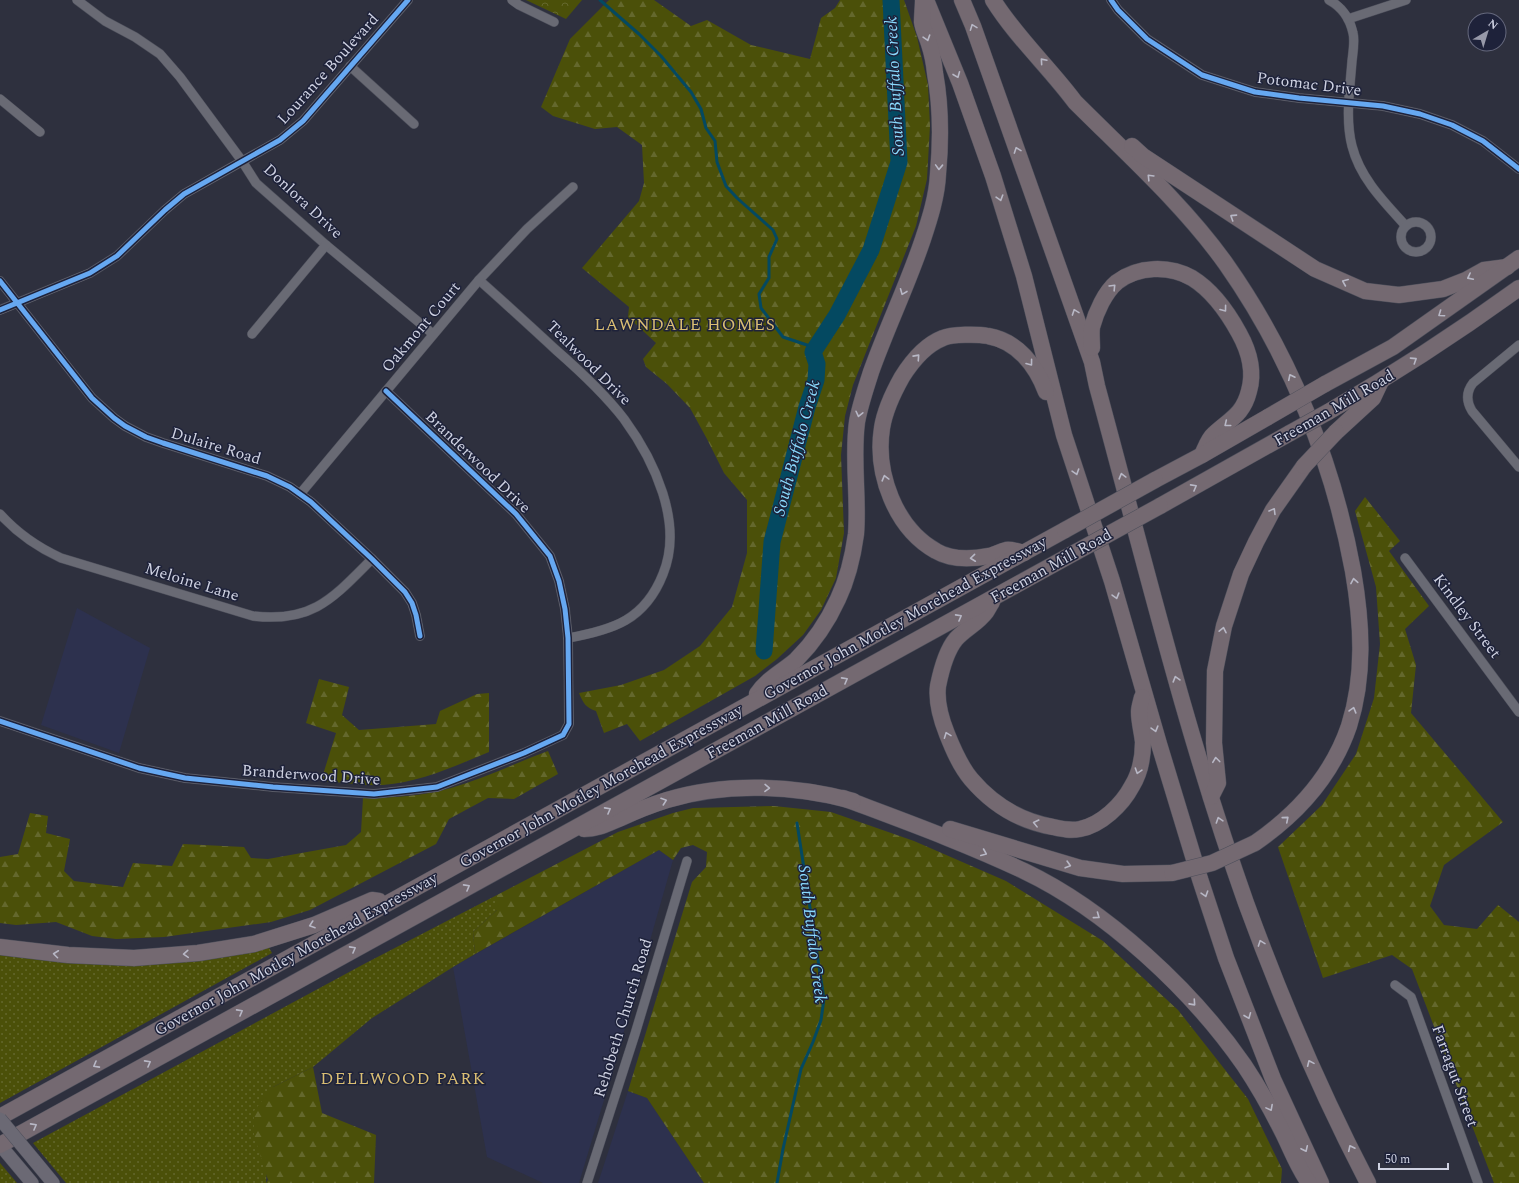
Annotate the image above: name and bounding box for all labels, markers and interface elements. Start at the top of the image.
street label: Lourance Boulevard [271,8,385,130]
north arrow [1467,12,1507,52]
text: N [1484,15,1502,34]
water label: South Buffalo Creek [878,16,912,156]
one-way arrow [970,24,978,31]
one-way arrow [923,35,931,42]
one-way arrow [1040,59,1047,66]
street label: Potomac Drive [1255,66,1363,102]
one-way arrow [952,70,960,78]
one-way arrow [1013,146,1021,153]
street label: Donlora Drive [258,158,348,244]
one-way arrow [934,164,943,170]
one-way arrow [1147,174,1155,182]
one-way arrow [995,194,1004,201]
one-way arrow [1230,214,1237,222]
one-way arrow [1467,272,1474,280]
street label: Oakmont Court [376,276,466,378]
one-way arrow [1342,279,1350,287]
one-way arrow [1109,284,1116,292]
one-way arrow [900,288,908,295]
one-way arrow [1219,305,1226,312]
one-way arrow [1071,308,1079,315]
one-way arrow [1439,309,1446,316]
district label: LAWNDALE HOMES [594,312,776,338]
street label: Tealwood Drive [541,315,637,411]
one-way arrow [912,354,919,362]
one-way arrow [1410,357,1417,365]
one-way arrow [1025,358,1032,365]
street label: Freeman Mill Road [1269,364,1399,452]
one-way arrow [1288,374,1296,382]
water label: South Buffalo Creek [766,377,828,519]
street label: Branderwood Drive [420,405,536,519]
one-way arrow [856,410,864,417]
one-way arrow [1224,420,1231,427]
street label: Dulaire Road [168,421,264,471]
one-way arrow [1071,468,1080,475]
one-way arrow [1118,473,1126,479]
one-way arrow [881,474,890,481]
one-way arrow [1190,484,1197,492]
one-way arrow [1268,508,1276,515]
street label: Freeman Mill Road [986,523,1116,609]
street label: Governor John Motley Morehead Expressway [759,529,1052,706]
one-way arrow [970,553,976,562]
street label: Meloine Lane [142,556,242,608]
street label: Kindley Street [1427,569,1507,664]
one-way arrow [1351,578,1359,584]
one-way arrow [1111,592,1120,599]
one-way arrow [955,614,962,621]
one-way arrow [1218,627,1226,634]
one-way arrow [1172,675,1181,682]
one-way arrow [841,677,848,684]
street label: Freeman Mill Road [702,679,832,765]
street label: Governor John Motley Morehead Expressway [455,697,748,874]
one-way arrow [1348,707,1357,714]
one-way arrow [1150,726,1159,733]
one-way arrow [944,732,952,739]
one-way arrow [1211,756,1220,763]
street label: Branderwood Drive [241,758,381,792]
one-way arrow [1135,768,1143,775]
one-way arrow [764,784,770,792]
one-way arrow [660,797,667,806]
one-way arrow [604,807,611,814]
one-way arrow [1215,816,1224,823]
one-way arrow [1281,817,1289,824]
one-way arrow [1033,819,1040,828]
one-way arrow [979,848,987,856]
one-way arrow [1065,860,1072,869]
water label: South Buffalo Creek [791,863,833,1005]
street label: Governor John Motley Morehead Expressway [150,865,443,1042]
one-way arrow [463,884,471,891]
one-way arrow [1200,890,1209,897]
one-way arrow [1092,911,1099,918]
one-way arrow [309,920,316,929]
street label: Rehobeth Church Road [587,935,659,1101]
one-way arrow [1257,939,1266,946]
one-way arrow [349,947,357,954]
one-way arrow [53,950,59,959]
one-way arrow [183,950,189,959]
one-way arrow [1189,998,1196,1006]
one-way arrow [236,1010,243,1017]
one-way arrow [1244,1013,1252,1020]
street label: Farragut Street [1425,1021,1485,1131]
one-way arrow [1307,1059,1315,1067]
one-way arrow [93,1060,100,1067]
one-way arrow [144,1060,151,1068]
district label: DELLWOOD PARK [320,1066,486,1092]
one-way arrow [1265,1103,1272,1111]
one-way arrow [30,1123,37,1130]
one-way arrow [1300,1144,1308,1152]
one-way arrow [1348,1145,1356,1152]
scale bar [1379,1145,1448,1171]
text: 50 m [1385,1150,1410,1169]

